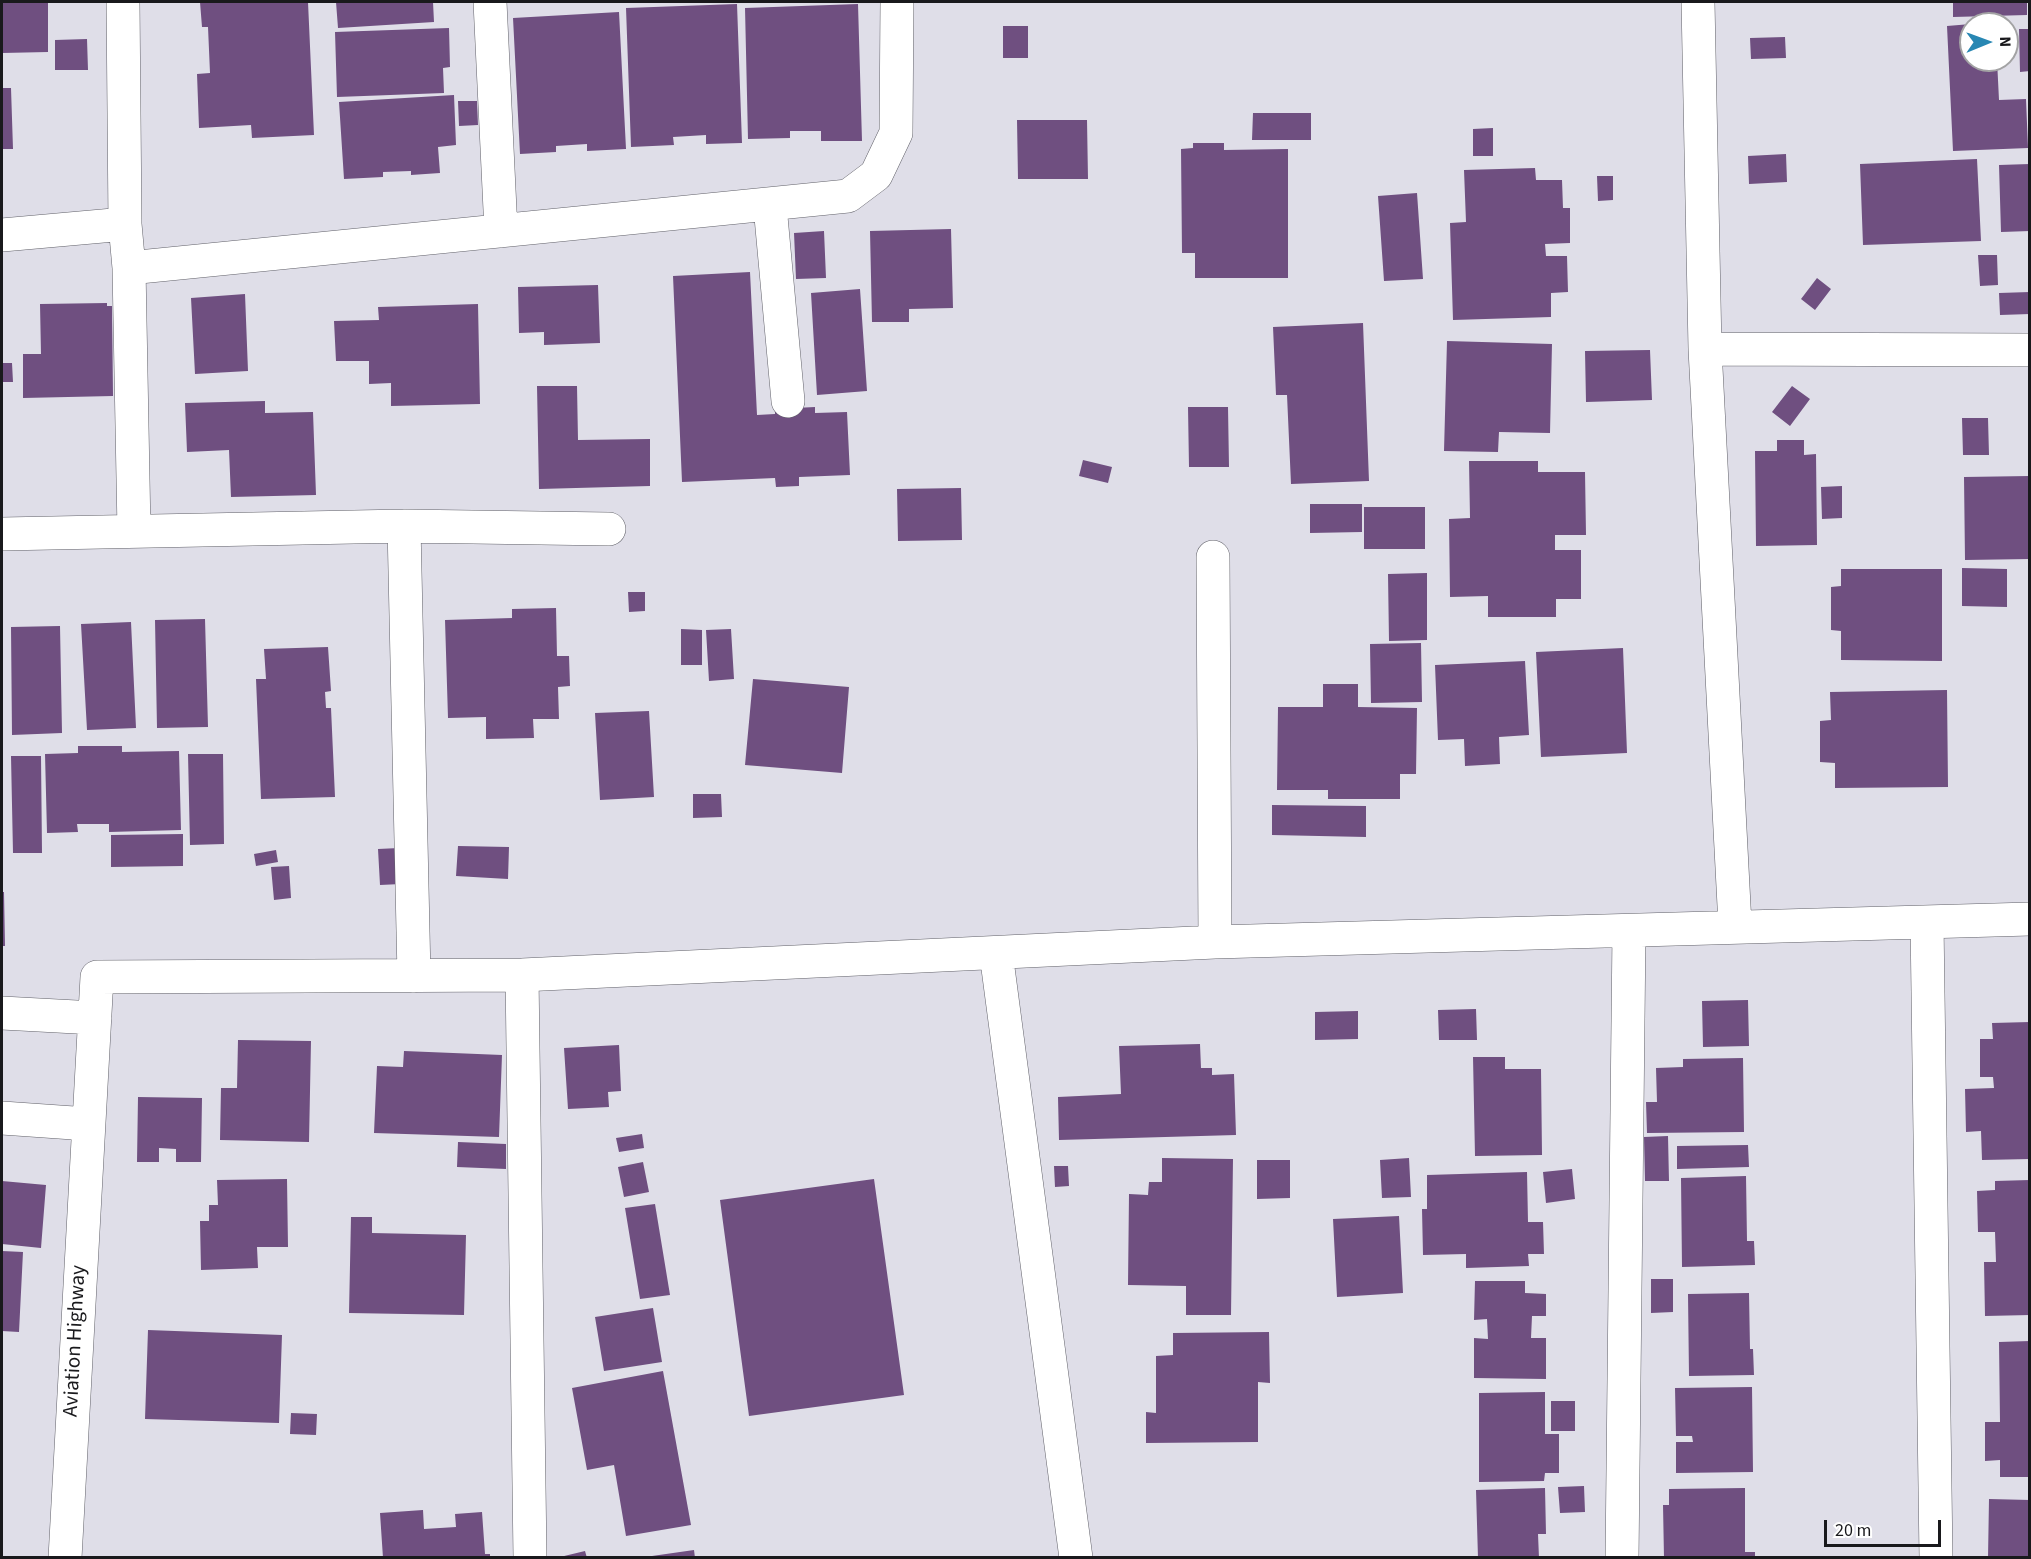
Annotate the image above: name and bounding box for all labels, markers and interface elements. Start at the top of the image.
north arrow [1959,12,2019,72]
text: N [1994,36,2016,47]
street label: Aviation Highway [59,1264,93,1418]
scale bar [1827,1508,1944,1546]
text: 20 m [1835,1518,1871,1543]

